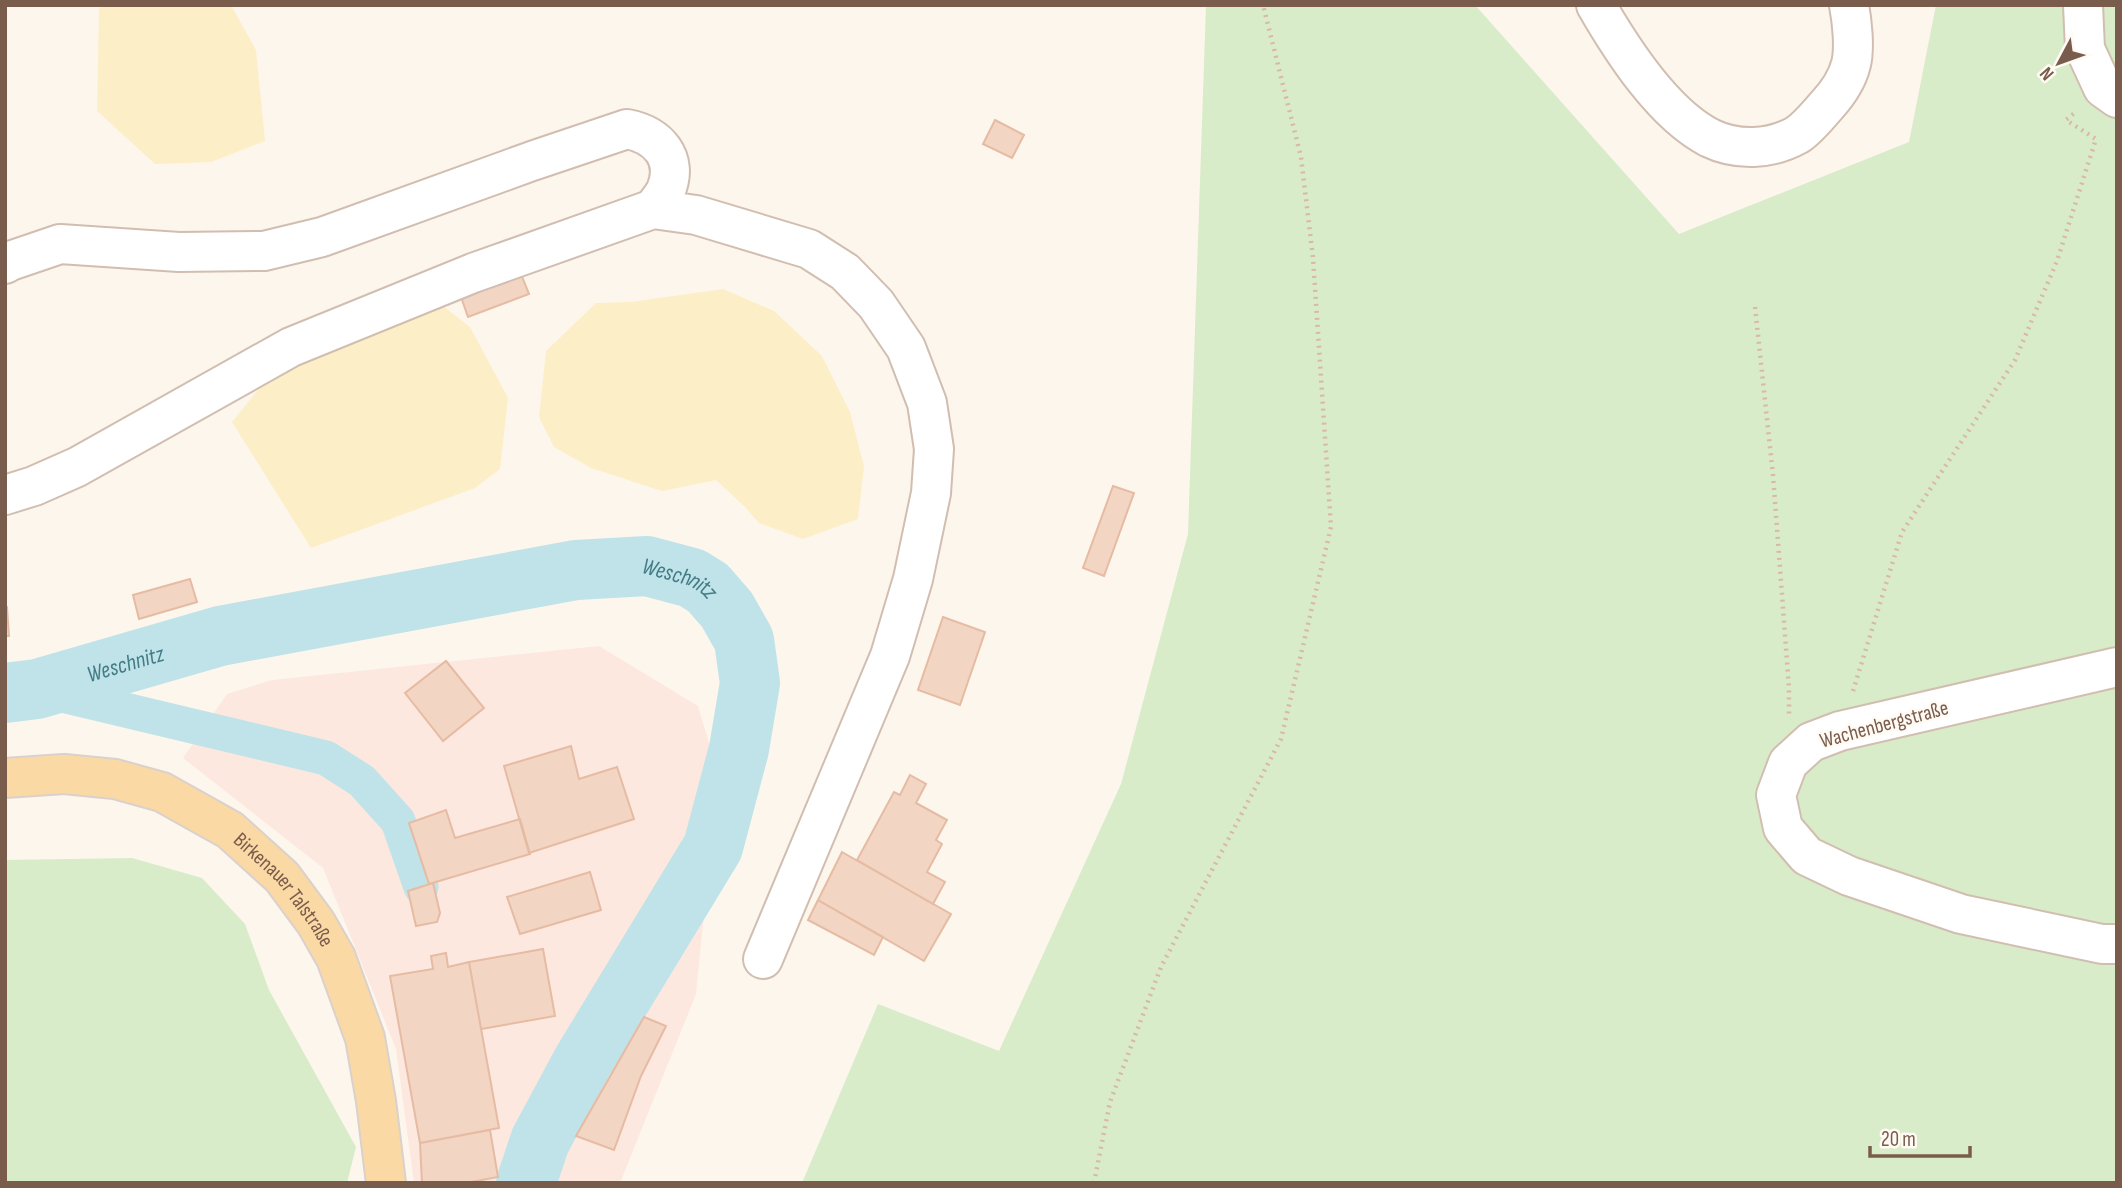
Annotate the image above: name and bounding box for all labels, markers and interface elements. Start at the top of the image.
north arrow [2024,28,2094,98]
text: N [2035,62,2059,85]
water label: Weschnitz [639,552,724,605]
water label: Weschnitz [84,640,168,689]
street label: Wachenbergstraße [1817,695,1951,754]
street label: Birkenauer Talstraße [228,827,339,951]
scale bar [1870,1114,1970,1158]
text: 20 m [1881,1127,1916,1152]

